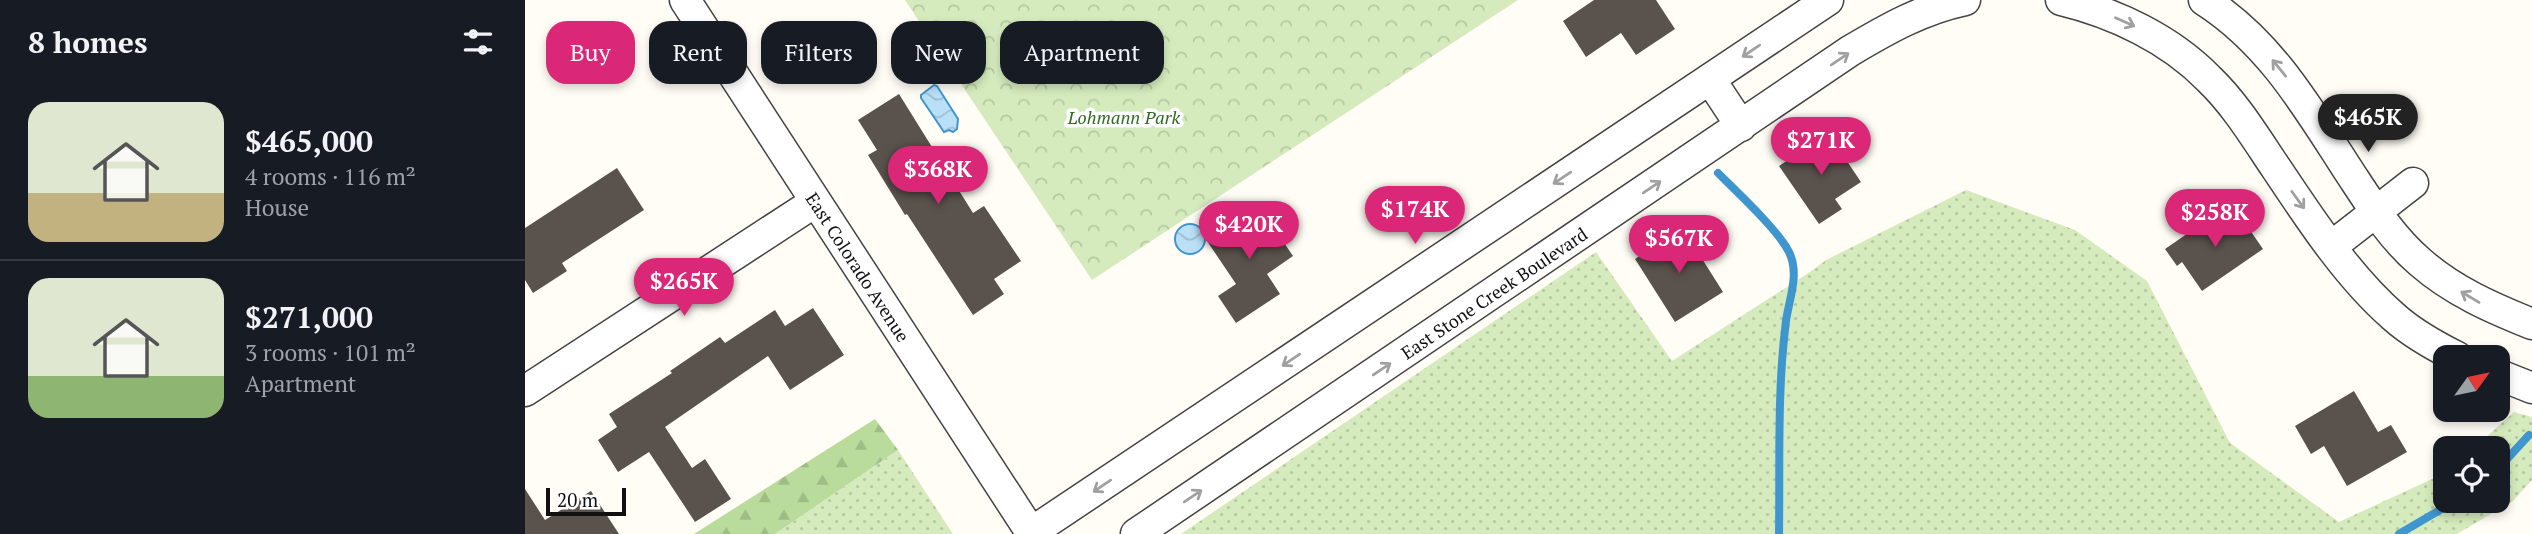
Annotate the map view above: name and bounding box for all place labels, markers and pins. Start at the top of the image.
pin: $465K [2319,94,2417,154]
pin: $271K [1772,118,1870,177]
pin: $368K [889,146,987,206]
pin: $174K [1366,187,1464,246]
pin: $258K [2166,190,2264,249]
pin: $420K [1200,202,1298,261]
pin: $567K [1630,216,1728,275]
pin: $265K [635,258,733,318]

